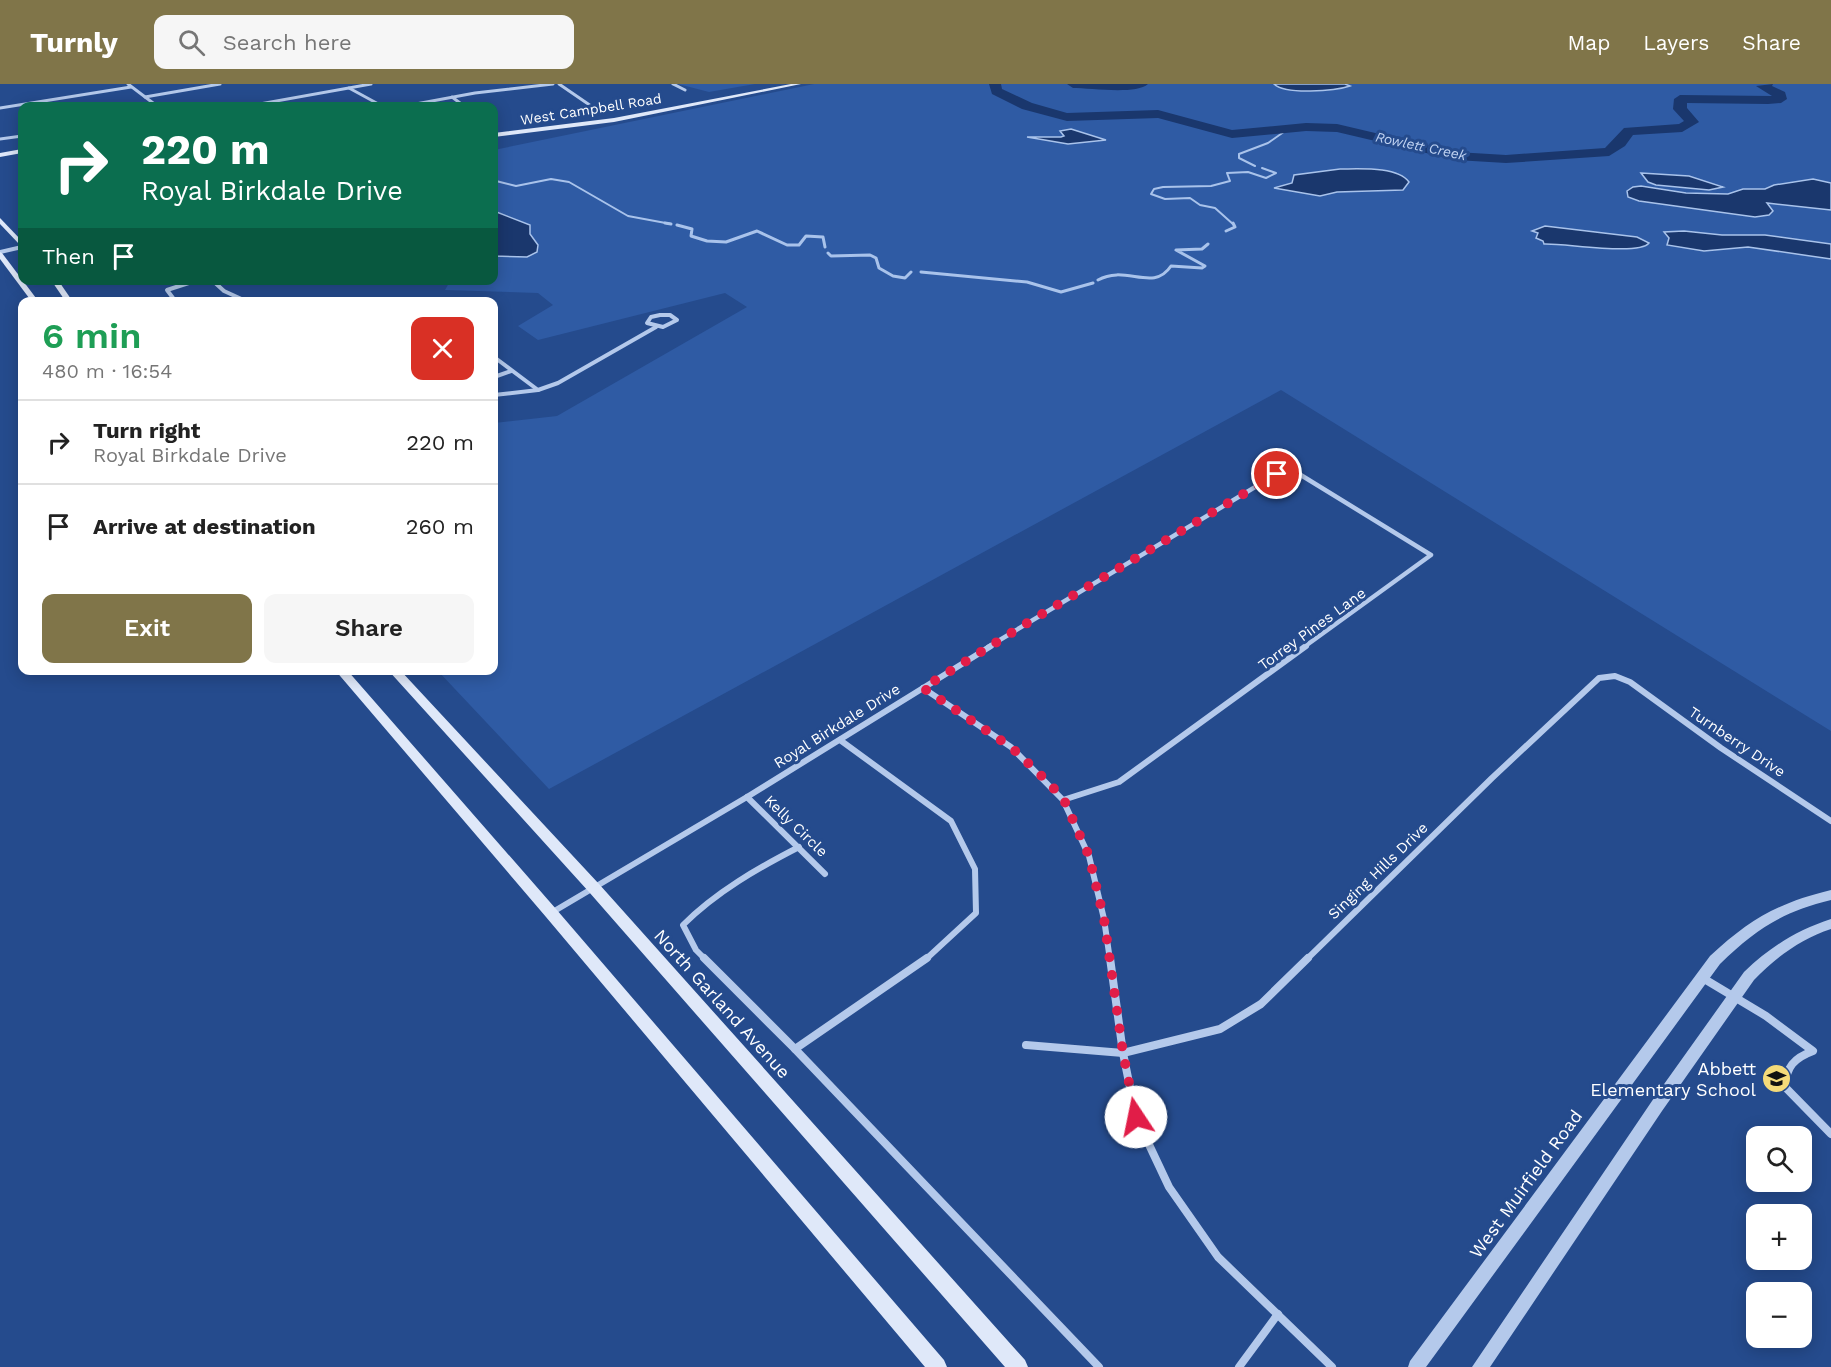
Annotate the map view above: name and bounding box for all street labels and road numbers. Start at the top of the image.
street label: West Campbell Road [519,90,663,128]
street label: Torrey Pines Lane [1255,584,1369,674]
street label: Royal Birkdale Drive [771,680,903,772]
street label: Turnberry Drive [1685,703,1789,781]
street label: Kelly Circle [761,791,831,861]
street label: Singing Hills Drive [1324,819,1432,923]
street label: North Garland Avenue [650,925,795,1083]
street label: West Muirfield Road [1465,1106,1586,1262]

